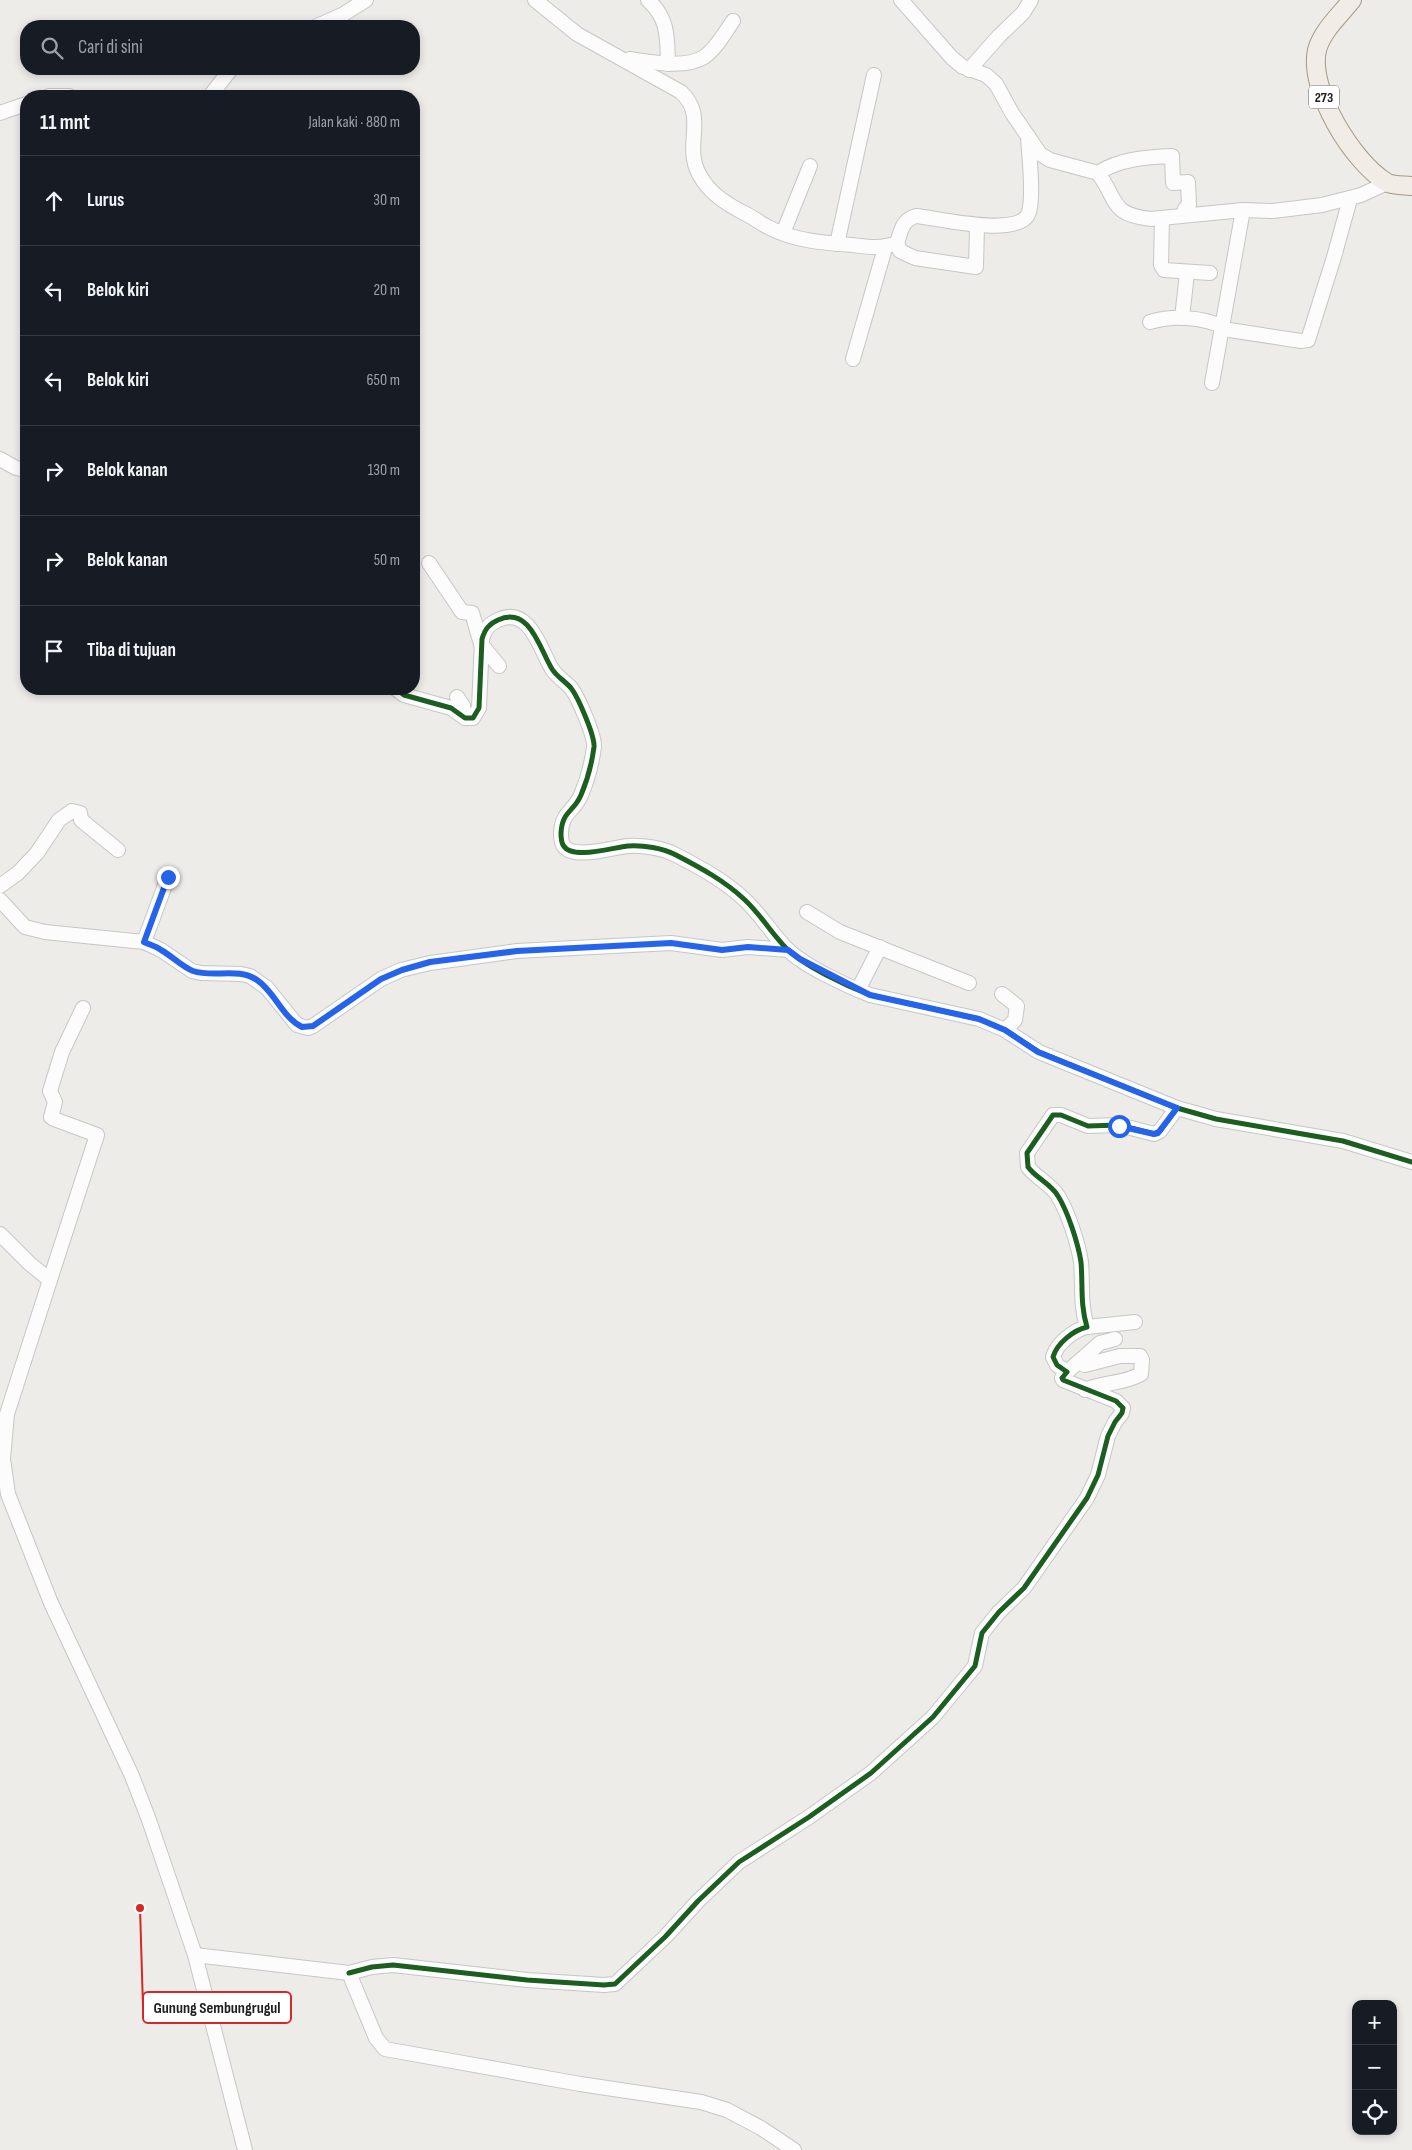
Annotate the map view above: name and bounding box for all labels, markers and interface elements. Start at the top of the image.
search box [20,20,420,75]
icon: search [38,34,66,62]
text: Cari di sini [78,36,143,59]
road number: 273 [1309,85,1339,108]
text: 11 mnt [40,110,90,135]
text: Jalan kaki · 880 m [308,113,400,132]
icon: ahead [40,187,68,215]
text: Lurus [87,189,124,212]
text: 30 m [373,191,400,210]
icon: left [40,277,68,305]
text: Belok kiri [87,279,149,302]
text: 20 m [373,281,400,300]
icon: left [40,367,68,395]
text: Belok kiri [87,369,149,392]
text: 650 m [367,371,400,390]
icon: right [40,457,68,485]
text: Belok kanan [87,459,168,482]
text: 130 m [368,461,400,480]
icon: right [40,547,68,575]
text: Belok kanan [87,549,168,572]
text: 50 m [374,551,400,570]
icon: arrive [40,637,68,665]
text: Tiba di tujuan [87,639,176,662]
route end [157,866,180,889]
route start [1108,1115,1131,1138]
callout: Gunung Sembungrugul [143,1992,291,2023]
text: Gunung Sembungrugul [153,1999,281,2018]
map controls [1352,2000,1397,2135]
button: + [1352,2000,1397,2045]
button: − [1352,2045,1397,2090]
button: locate [1352,2090,1397,2135]

